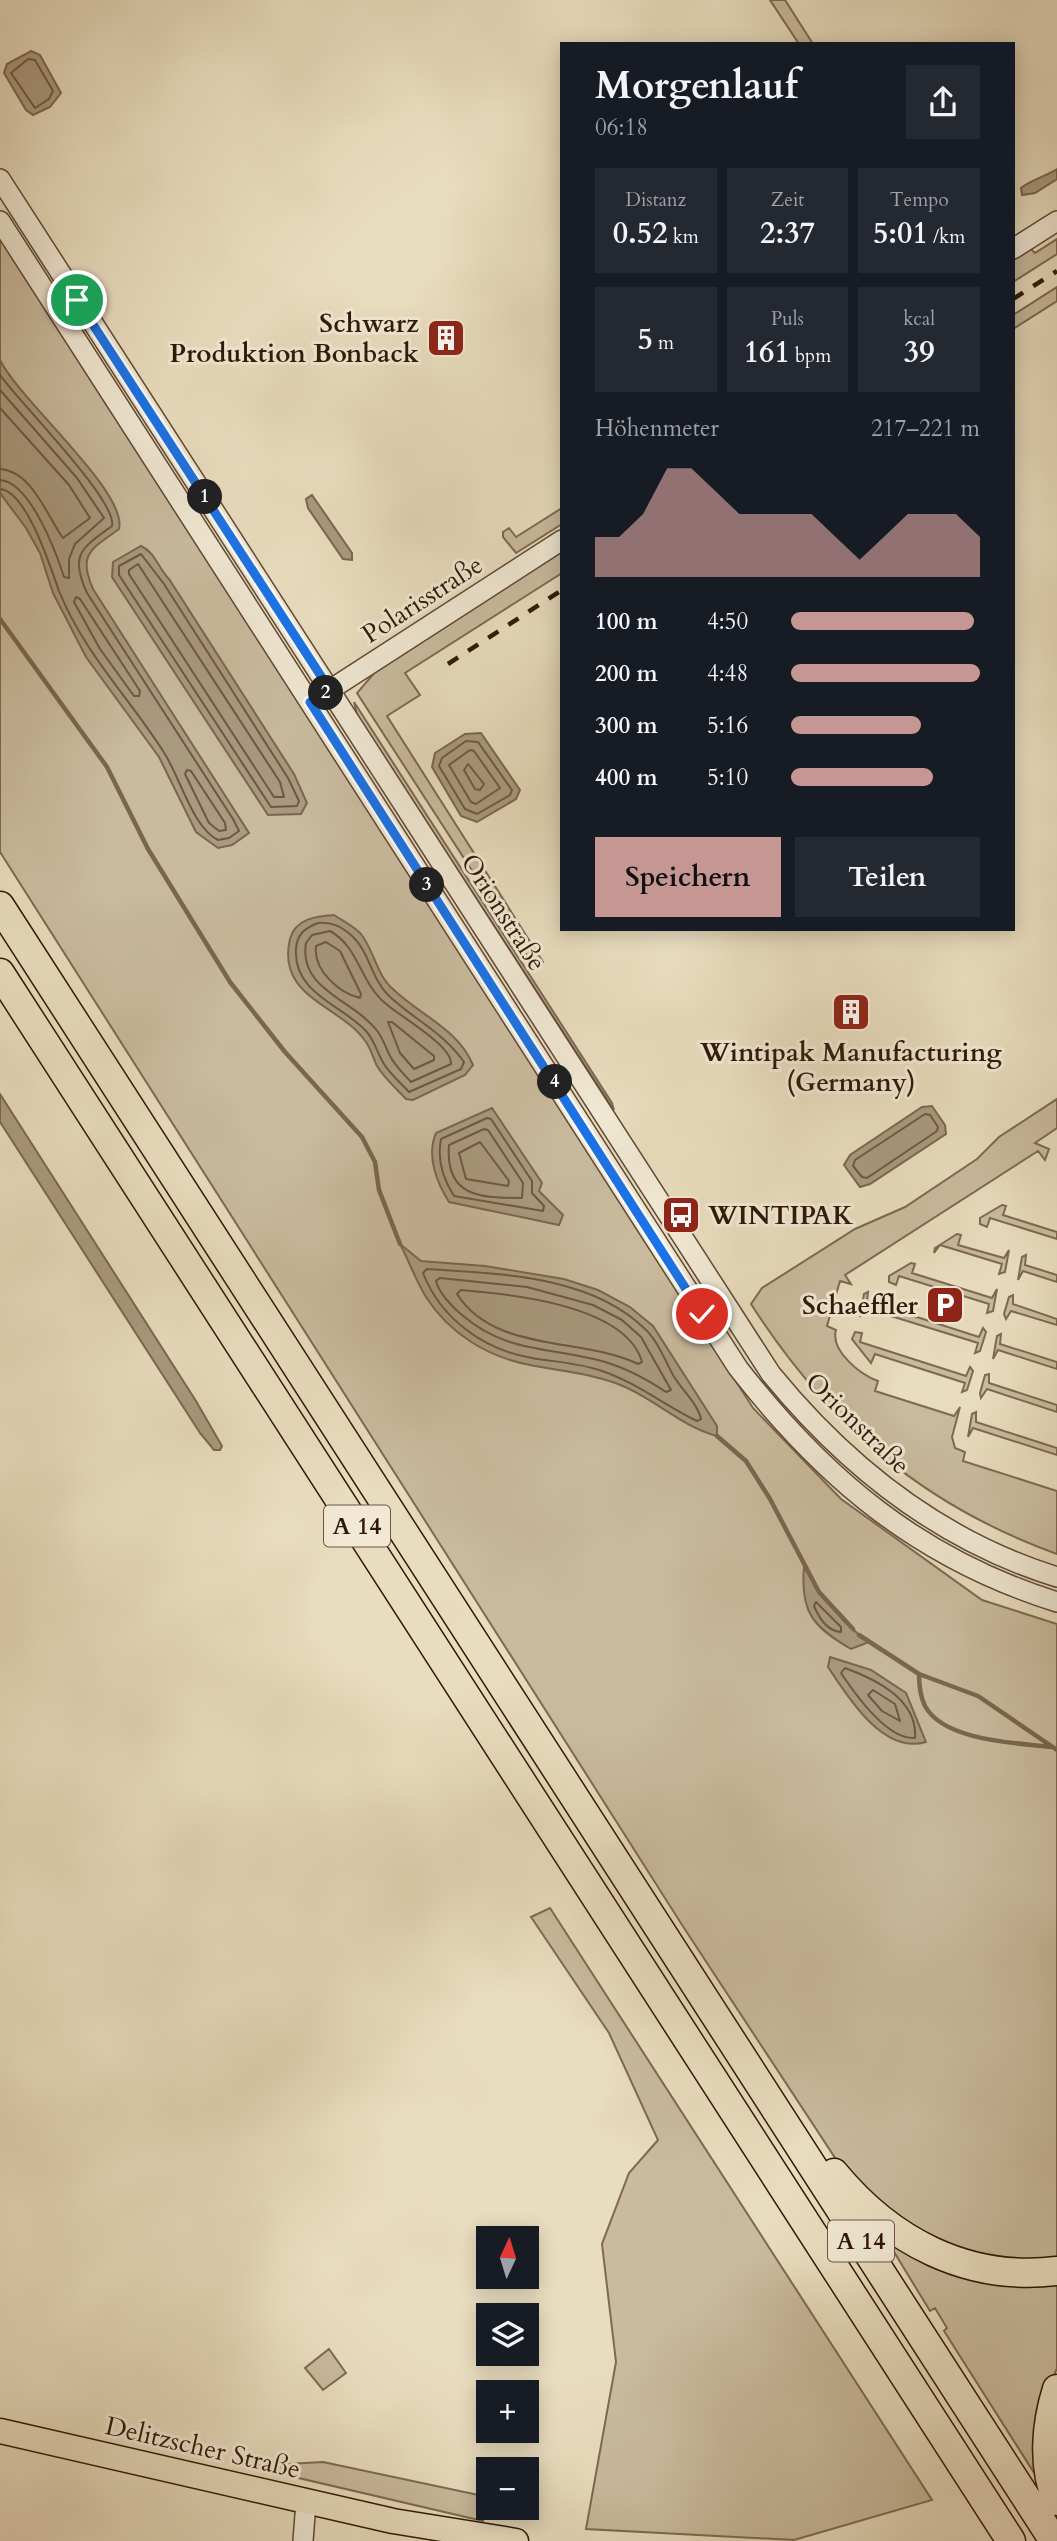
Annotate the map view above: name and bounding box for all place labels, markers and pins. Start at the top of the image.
pin [47,270,107,330]
place label: Schwarz Produktion Bonback [170,306,420,371]
building icon: Schwarz Produktion Bonback [425,317,467,359]
pin: 1 [188,480,222,514]
pin: 2 [308,676,344,710]
pin: 3 [410,868,444,903]
building icon: Wintipak Manufacturing (Germany) [830,991,872,1033]
place label: Wintipak Manufacturing (Germany) [699,1035,1002,1100]
pin: 4 [538,1064,572,1100]
bus stop icon: WINTIPAK [660,1194,702,1236]
place label: WINTIPAK [707,1198,853,1233]
pin [672,1284,732,1344]
parking icon: Schaeffler [924,1284,966,1326]
place label: Schaeffler [802,1288,919,1323]

